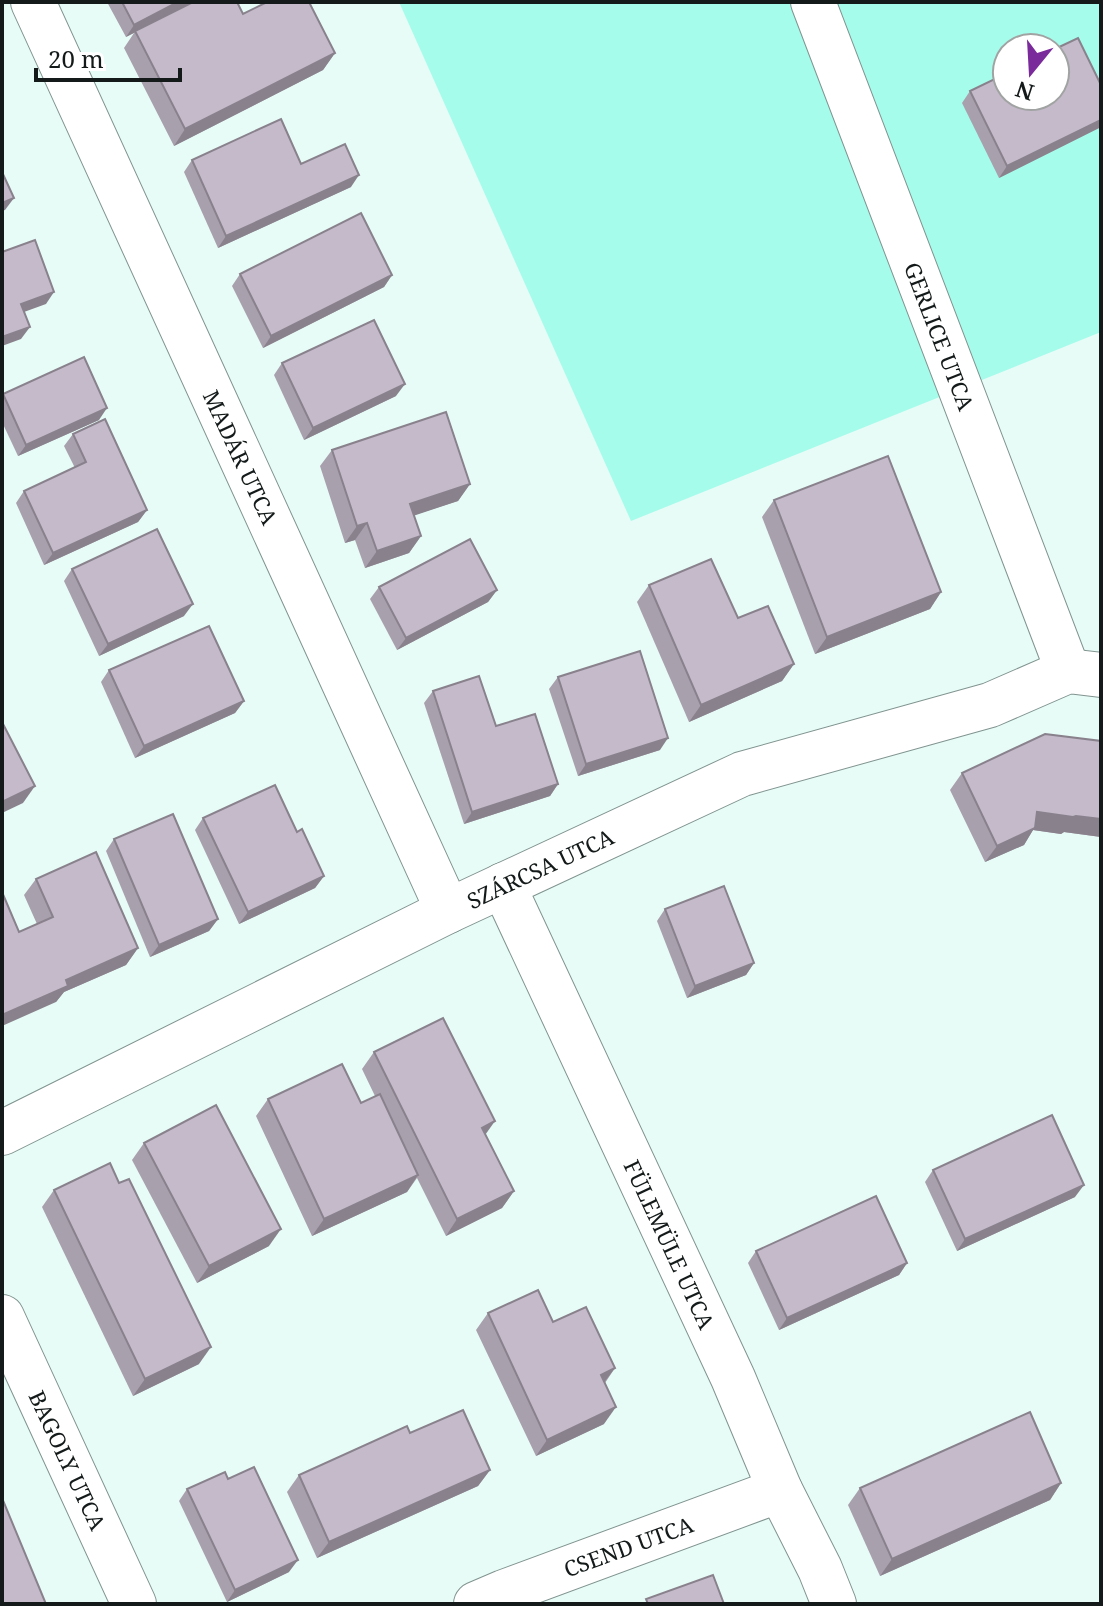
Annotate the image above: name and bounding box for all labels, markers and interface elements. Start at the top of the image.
scale bar [36,32,180,82]
north arrow [991,32,1071,112]
text: 20 m [48,42,104,75]
text: N [1012,75,1037,109]
street label: GERLICE UTCA [898,258,982,415]
street label: MADÁR UTCA [197,385,285,530]
street label: SZÁRCSA UTCA [462,821,619,915]
street label: FÜLEMÜLE UTCA [618,1154,723,1334]
street label: BAGOLY UTCA [23,1385,114,1535]
street label: CSEND UTCA [559,1509,697,1583]

